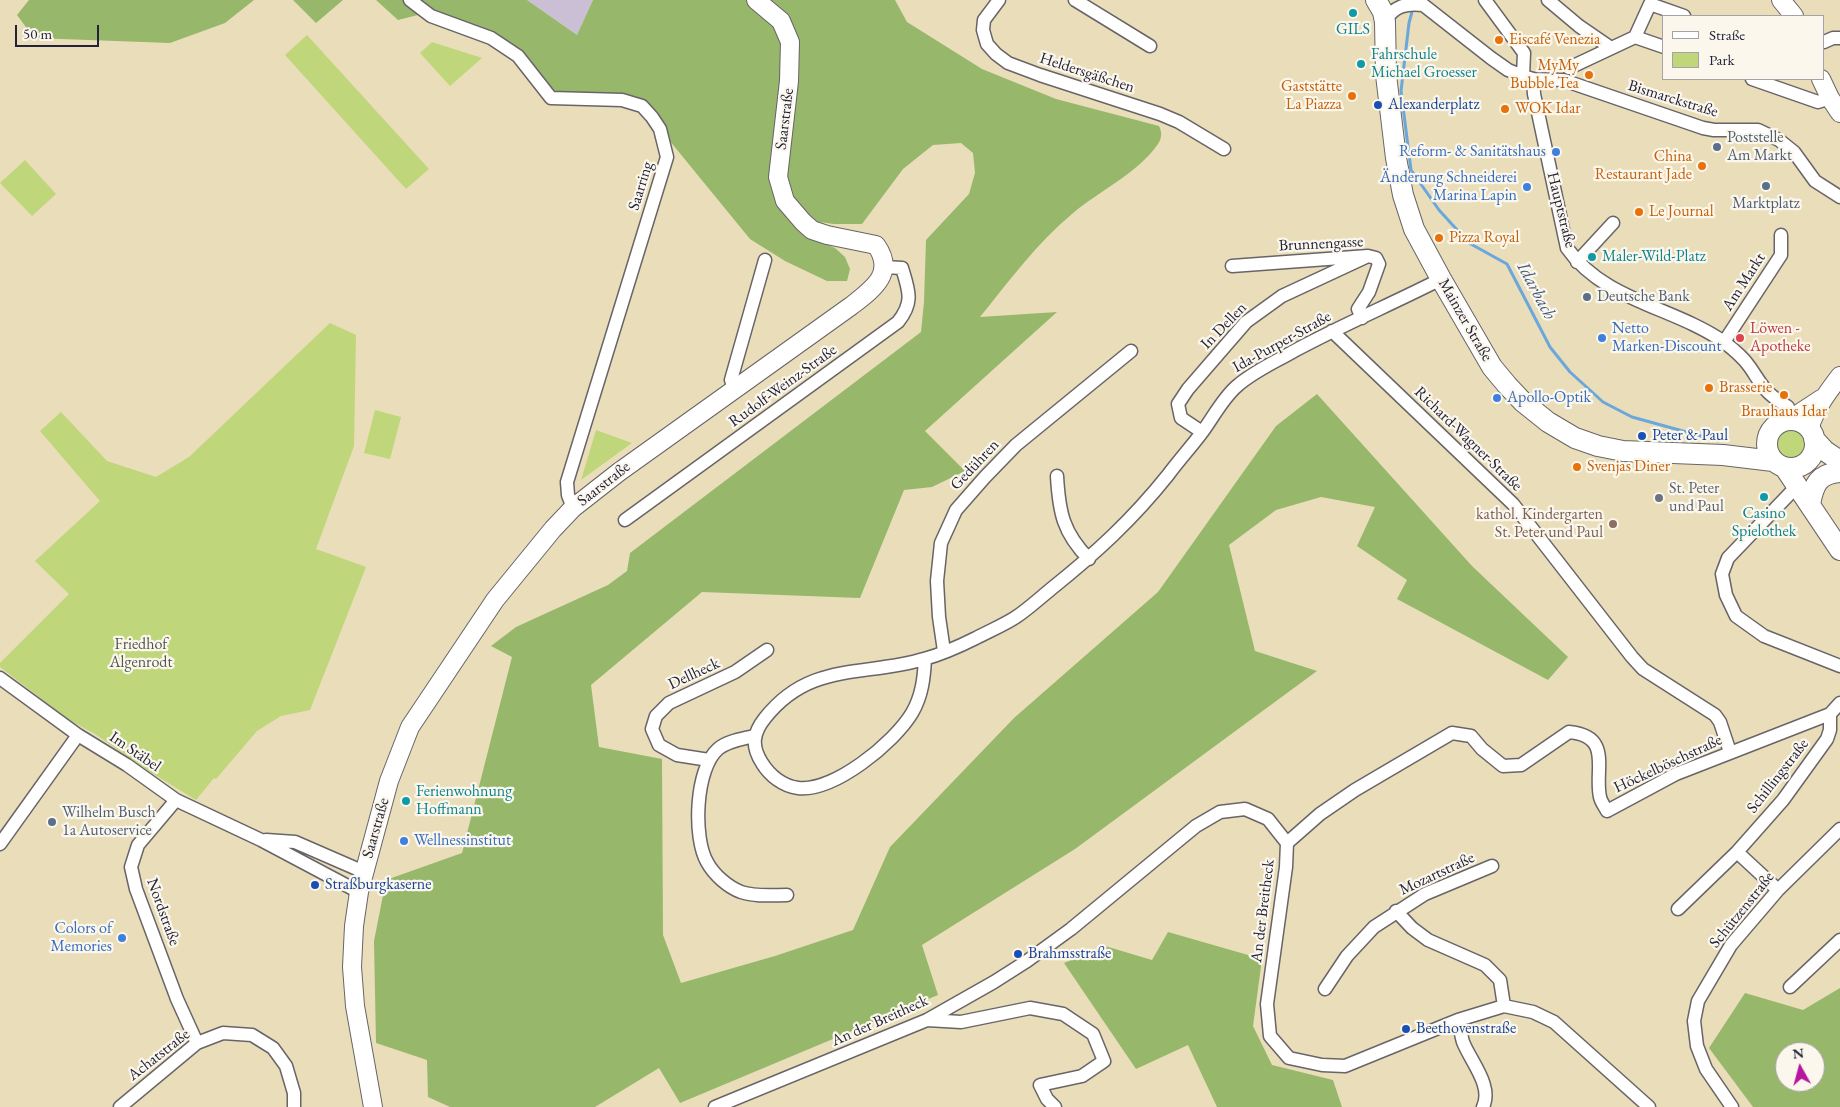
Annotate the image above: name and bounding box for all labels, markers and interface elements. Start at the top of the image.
marker: GILS [1347,7,1359,19]
scale bar [18,15,101,47]
legend [1662,15,1825,80]
place label: GILS [1336,20,1370,40]
text: 50 m [23,24,52,43]
text: Straße [1709,25,1745,44]
place label: Eiscafé Venezia [1509,30,1600,50]
marker: Eiscafé Venezia [1493,34,1505,46]
place label: Fahrschule Michael Groesser [1371,45,1477,83]
street label: Heldersgäßchen [1037,49,1137,97]
text: Park [1709,50,1735,69]
place label: MyMy Bubble Tea [1510,56,1579,94]
marker: Fahrschule Michael Groesser [1355,58,1367,70]
marker: MyMy Bubble Tea [1583,69,1595,81]
street label: Bismarckstraße [1626,76,1720,122]
place label: Gaststätte La Piazza [1281,77,1342,115]
street label: Saarstraße [772,87,798,151]
marker: Gaststätte La Piazza [1346,90,1358,102]
place label: Alexanderplatz [1388,95,1479,115]
marker: Alexanderplatz [1372,99,1384,111]
place label: WOK Idar [1515,99,1581,119]
marker: WOK Idar [1499,103,1511,115]
place label: Poststelle Am Markt [1727,128,1792,166]
marker: Poststelle Am Markt [1711,141,1723,153]
place label: Reform- & Sanitätshaus [1399,142,1546,162]
marker: Reform- & Sanitätshaus [1550,146,1562,158]
place label: China Restaurant Jade [1595,147,1692,185]
street label: Saarring [624,159,658,213]
marker: China Restaurant Jade [1696,160,1708,172]
place label: Änderung Schneiderei Marina Lapin [1380,168,1517,206]
street label: Hauptstraße [1542,170,1580,250]
marker: Marktplatz [1760,180,1772,192]
marker: Änderung Schneiderei Marina Lapin [1521,181,1533,193]
place label: Marktplatz [1732,194,1800,214]
place label: Le Journal [1649,202,1714,222]
marker: Le Journal [1633,206,1645,218]
place label: Pizza Royal [1449,228,1519,248]
street label: Brunnengasse [1278,232,1364,256]
marker: Pizza Royal [1433,232,1445,244]
place label: Maler-Wild-Platz [1602,247,1706,267]
street label: Am Markt [1718,249,1770,315]
marker: Maler-Wild-Platz [1586,251,1598,263]
water label: Idarbach [1512,259,1560,323]
street label: Mainzer Straße [1434,275,1496,365]
place label: Deutsche Bank [1597,287,1690,307]
marker: Deutsche Bank [1581,291,1593,303]
street label: In Dellen [1197,299,1251,353]
street label: Ida-Purper-Straße [1229,307,1335,377]
place label: Netto Marken-Discount [1612,319,1722,357]
place label: Löwen - Apotheke [1750,319,1811,357]
marker: Netto Marken-Discount [1596,332,1608,344]
marker: Löwen - Apotheke [1734,332,1746,344]
street label: Rudolf-Weinz-Straße [725,341,841,431]
place label: Brasserie [1719,378,1772,398]
marker: Brasserie [1703,382,1715,394]
street label: Richard-Wagner-Straße [1410,383,1526,495]
place label: Apollo-Optik [1507,388,1591,408]
marker: Brauhaus Idar [1778,389,1790,401]
marker: Apollo-Optik [1491,392,1503,404]
place label: Brauhaus Idar [1741,402,1827,422]
place label: Peter & Paul [1652,426,1728,446]
marker: Peter & Paul [1636,430,1648,442]
street label: Gedühren [947,436,1003,494]
street label: Saarstraße [574,457,634,511]
place label: Svenjas Diner [1587,457,1670,477]
marker: Svenjas Diner [1571,461,1583,473]
place label: St. Peter und Paul [1669,479,1724,517]
marker: Casino Spielothek [1758,491,1770,503]
marker: St. Peter und Paul [1653,492,1665,504]
place label: Casino Spielothek [1732,504,1796,542]
place label: kathol. Kindergarten St. Peter und Paul [1476,505,1603,543]
marker: kathol. Kindergarten St. Peter und Paul [1607,518,1619,530]
park label: Friedhof Algenrodt [110,635,172,673]
street label: Dellheck [665,654,723,694]
street label: Im Stäbel [105,728,165,776]
street label: Höckelböschstraße [1611,731,1725,797]
street label: Schillingstraße [1743,735,1813,817]
place label: Ferienwohnung Hoffmann [416,782,512,820]
marker: Ferienwohnung Hoffmann [400,795,412,807]
street label: Saarstraße [358,796,394,860]
place label: Wilhelm Busch 1a Autoservice [62,803,156,841]
marker: Wilhelm Busch 1a Autoservice [46,816,58,828]
place label: Wellnessinstitut [414,831,511,851]
marker: Wellnessinstitut [398,835,410,847]
street label: Mozartstraße [1396,848,1478,900]
street label: An der Breitheck [1247,858,1279,964]
street label: Schützenstraße [1705,868,1779,952]
place label: Straßburgkaserne [325,875,432,895]
street label: Nordstraße [142,876,184,948]
marker: Straßburgkaserne [309,879,321,891]
place label: Colors of Memories [51,919,112,957]
marker: Colors of Memories [116,932,128,944]
place label: Brahmsstraße [1028,944,1111,964]
marker: Brahmsstraße [1012,948,1024,960]
street label: An der Breitheck [829,991,931,1051]
place label: Beethovenstraße [1416,1019,1516,1039]
marker: Beethovenstraße [1400,1023,1412,1035]
street label: Achatstraße [124,1025,194,1085]
north arrow [1775,1042,1825,1092]
text: N [1792,1043,1805,1063]

